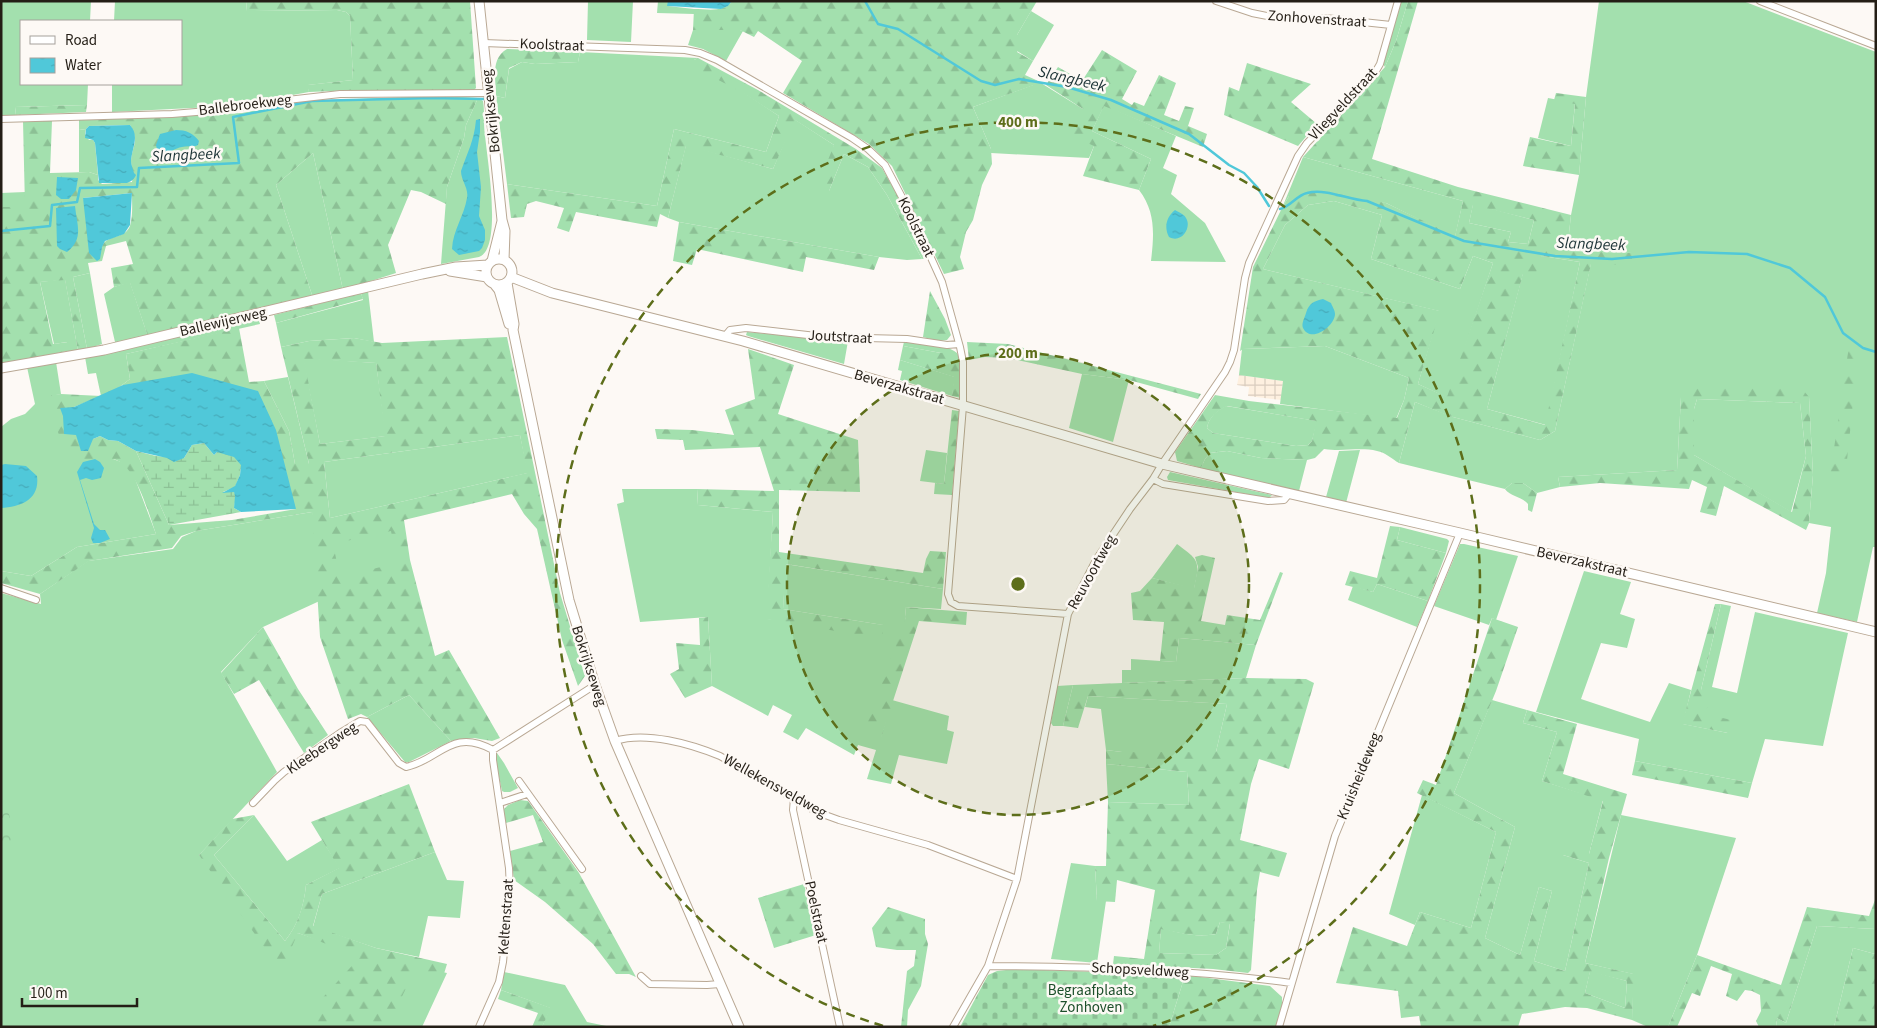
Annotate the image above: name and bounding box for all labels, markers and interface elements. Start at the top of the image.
street label: Zonhovenstraat [1267,5,1367,33]
legend [20,20,182,85]
text: Road [65,30,97,51]
street label: Koolstraat [519,33,585,57]
text: Water [65,55,102,76]
water label: Slangbeek [1036,61,1108,98]
street label: Vliegveldstraat [1304,63,1382,145]
street label: Bokrijkseweg [476,68,506,154]
street label: Ballebroekweg [197,89,293,121]
text: 400 m [998,112,1038,133]
water label: Slangbeek [151,142,221,168]
street label: Koolstraat [892,193,940,261]
water label: Slangbeek [1556,232,1626,256]
street label: Ballewijerweg [178,302,269,342]
street label: Joutstraat [807,325,873,349]
text: 200 m [998,343,1038,364]
street label: Beverzakstraat [852,364,946,410]
street label: Reuvoortweg [1063,530,1122,613]
street label: Beverzakstraat [1534,541,1630,583]
centre of rings [1009,575,1027,593]
street label: Bokrijkseweg [566,623,612,709]
street label: Kleebergweg [282,716,362,779]
street label: Kruisheideweg [1332,729,1386,823]
street label: Wellekensveldweg [719,749,831,823]
street label: Keltenstraat [493,878,519,956]
street label: Poelstraat [799,879,833,945]
street label: Schopsveldweg [1091,957,1190,983]
scale bar [22,976,138,1008]
park label: Begraafplaats Zonhoven [1048,980,1134,1018]
text: 100 m [30,983,68,1004]

